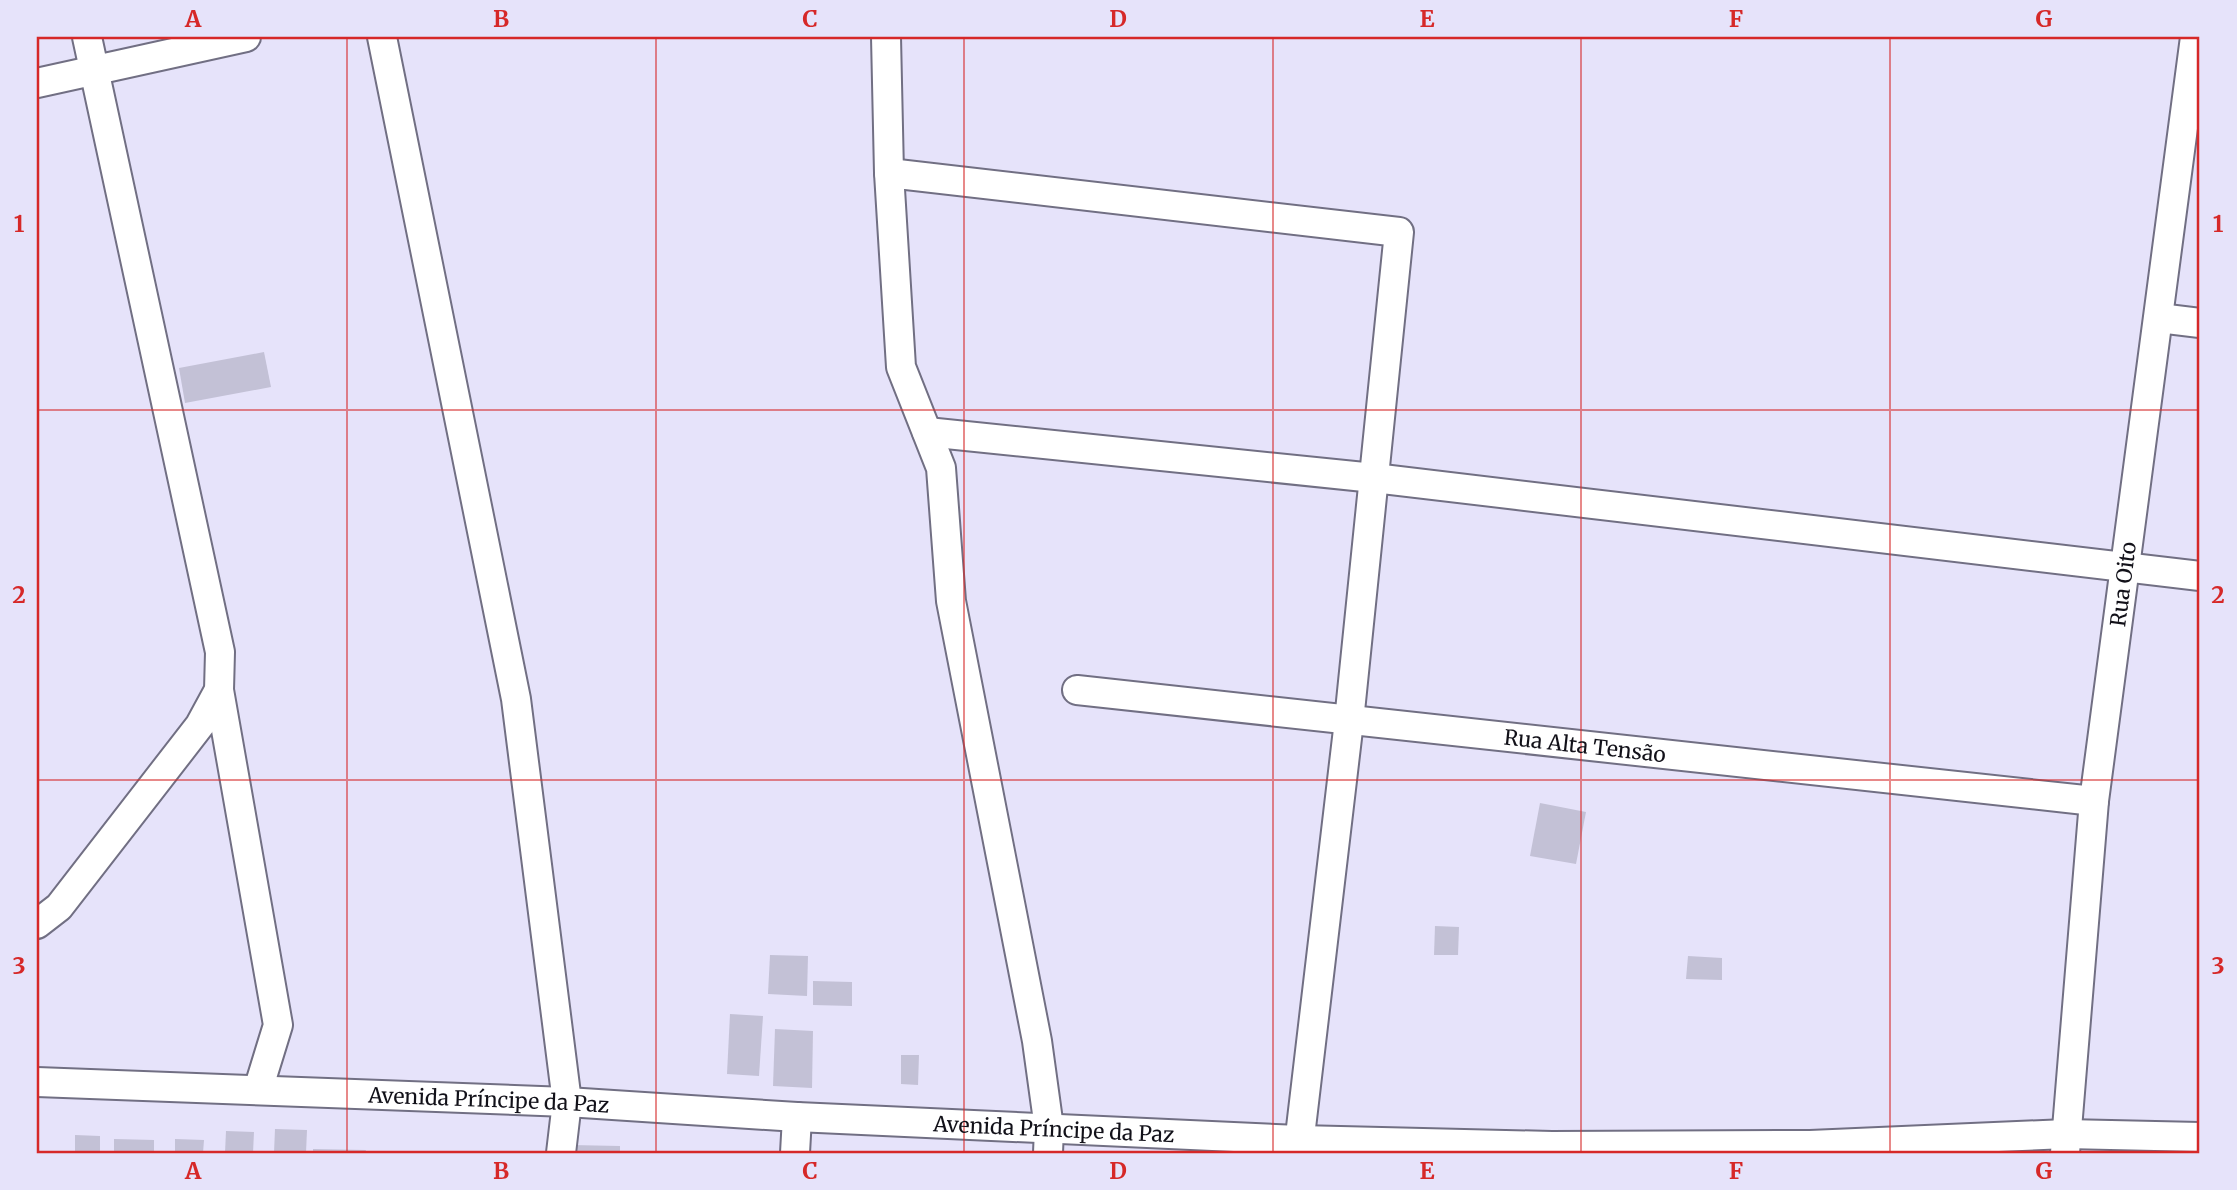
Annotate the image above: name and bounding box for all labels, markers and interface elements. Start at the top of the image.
text: A [184,4,202,33]
text: B [493,4,509,33]
text: C [802,4,818,33]
text: D [1109,4,1127,33]
text: E [1419,4,1435,33]
text: F [1729,4,1743,33]
text: G [2036,4,2053,33]
text: 1 [14,209,25,238]
text: 1 [2213,209,2224,238]
street label: Rua Oito [2104,540,2142,628]
text: 2 [12,580,26,609]
text: 2 [2211,580,2225,609]
street label: Rua Alta Tensão [1503,723,1667,768]
text: 3 [12,951,26,980]
text: 3 [2211,951,2225,980]
street label: Avenida Príncipe da Paz [367,1081,610,1118]
street label: Avenida Príncipe da Paz [932,1110,1175,1148]
text: A [184,1156,202,1185]
text: B [493,1156,509,1185]
text: C [802,1156,818,1185]
text: D [1109,1156,1127,1185]
text: E [1419,1156,1435,1185]
text: F [1729,1156,1743,1185]
text: G [2036,1156,2053,1185]

